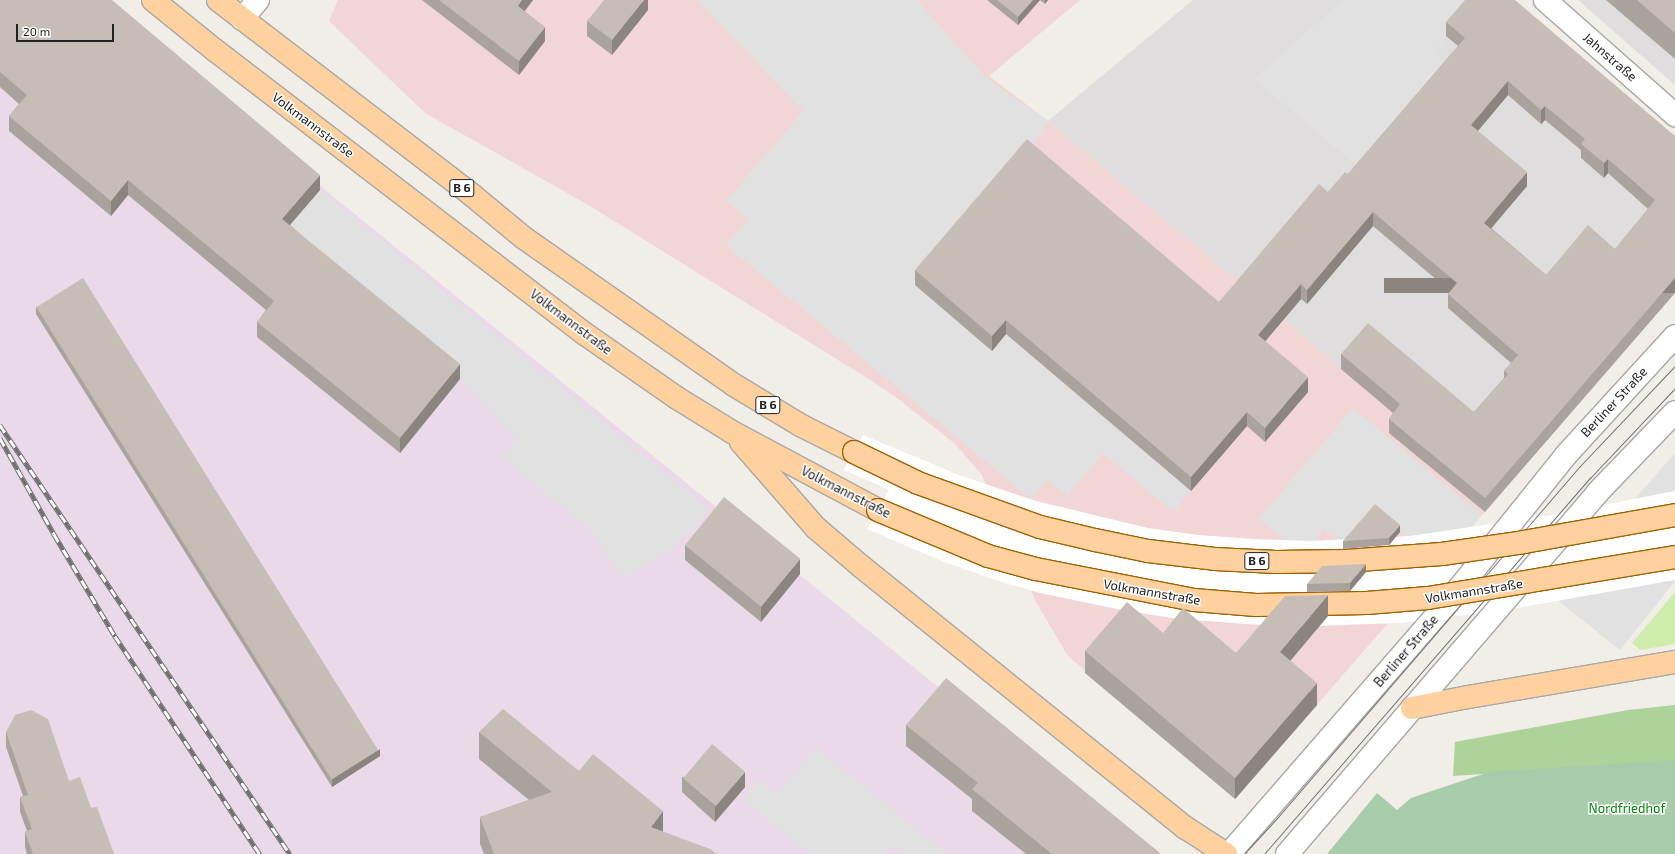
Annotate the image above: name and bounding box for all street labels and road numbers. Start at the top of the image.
street label: Jahnstraße [1580,29,1640,85]
street label: Volkmannstraße [269,89,357,161]
road number: B 6 [449,178,475,198]
street label: Volkmannstraße [527,286,615,358]
street label: Berliner Straße [1578,364,1650,440]
road number: B 6 [755,395,781,415]
street label: Volkmannstraße [799,463,893,521]
road number: B 6 [1244,551,1270,571]
street label: Volkmannstraße [1102,576,1202,608]
street label: Volkmannstraße [1424,576,1524,606]
street label: Berliner Straße [1371,612,1441,690]

